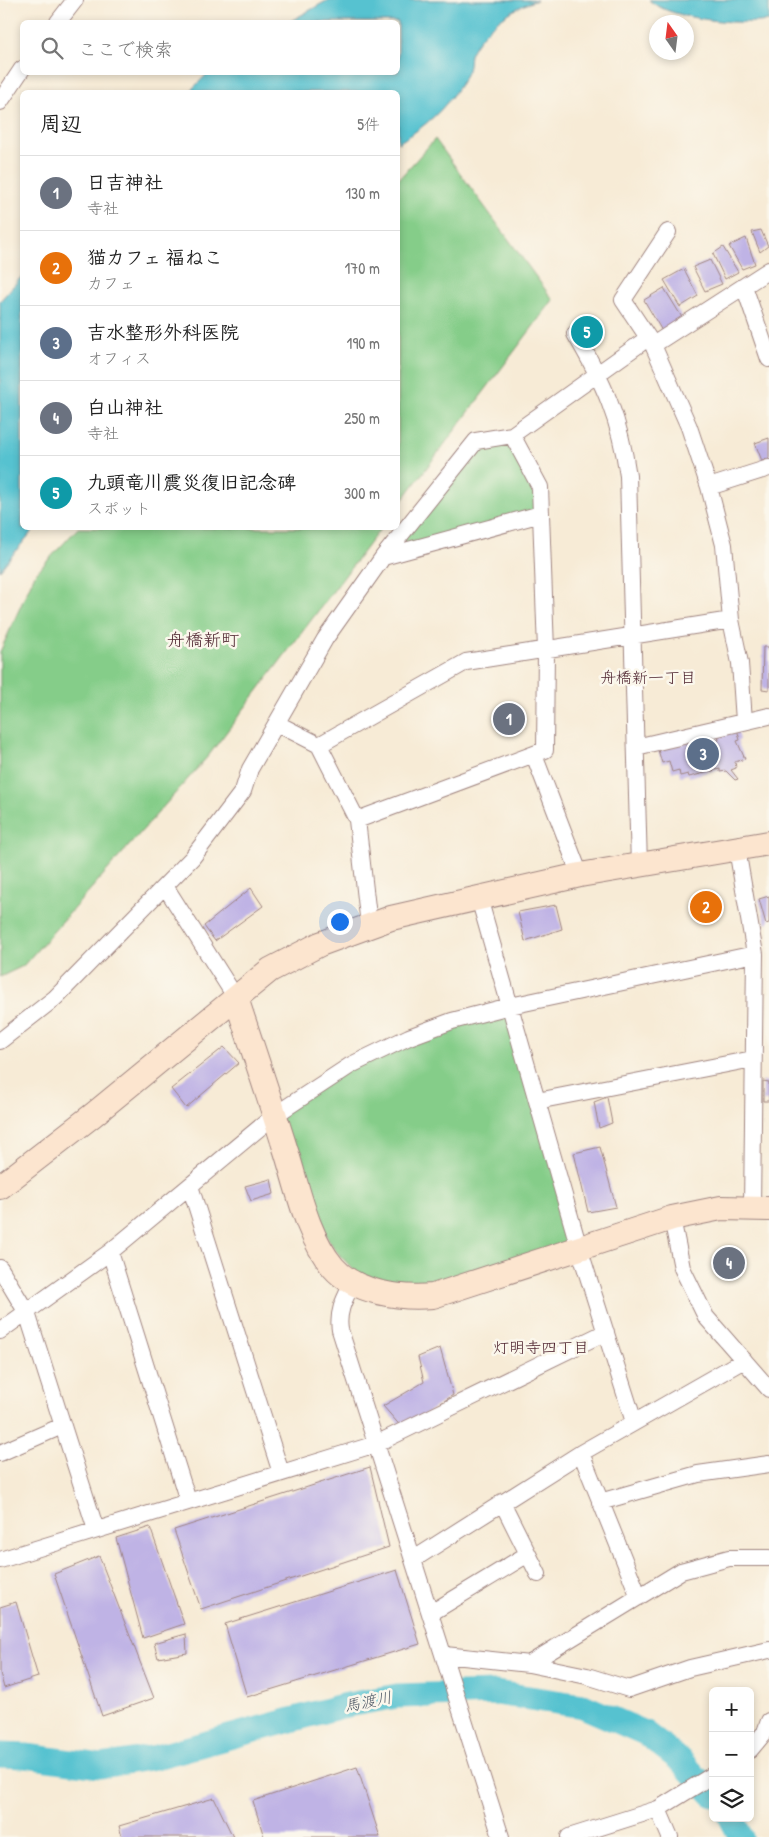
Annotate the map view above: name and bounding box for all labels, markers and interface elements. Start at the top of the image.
north arrow [649,15,694,60]
search box [20,20,400,75]
icon: search [38,34,66,62]
text: ここで検索 [78,36,173,62]
text: 周辺 [40,109,82,138]
text: 5件 [357,113,380,135]
text: 日吉神社 [87,169,163,195]
text: 1 [53,182,59,204]
text: 130 m [345,182,380,204]
text: 寺社 [87,197,119,219]
text: 猫カフェ 福ねこ [87,244,223,270]
text: 2 [52,257,60,279]
text: 170 m [345,257,380,279]
text: カフェ [87,272,135,294]
pin: 5 [571,313,603,351]
text: 吉水整形外科医院 [87,319,239,345]
text: 3 [52,332,60,354]
text: 190 m [347,332,380,354]
text: オフィス [87,347,151,369]
text: 白山神社 [87,394,163,420]
text: 4 [53,407,59,429]
text: 250 m [344,407,380,429]
text: 寺社 [87,422,119,444]
text: 九頭竜川震災復旧記念碑 [87,469,296,495]
text: 5 [53,482,59,504]
text: 300 m [344,482,380,504]
text: スポット [87,497,151,519]
district label: 舟橋新町 [167,627,239,652]
district label: 舟橋新一丁目 [600,666,696,688]
pin: 1 [493,700,525,738]
pin: 3 [687,735,719,773]
pin: 2 [690,888,722,926]
your location [327,909,353,935]
pin: 4 [713,1244,745,1282]
district label: 灯明寺四丁目 [493,1336,589,1358]
water label: 馬渡川 [342,1686,394,1716]
map controls [709,1687,754,1822]
button: + [709,1687,754,1732]
button: − [709,1732,754,1777]
button: layers [709,1777,754,1822]

